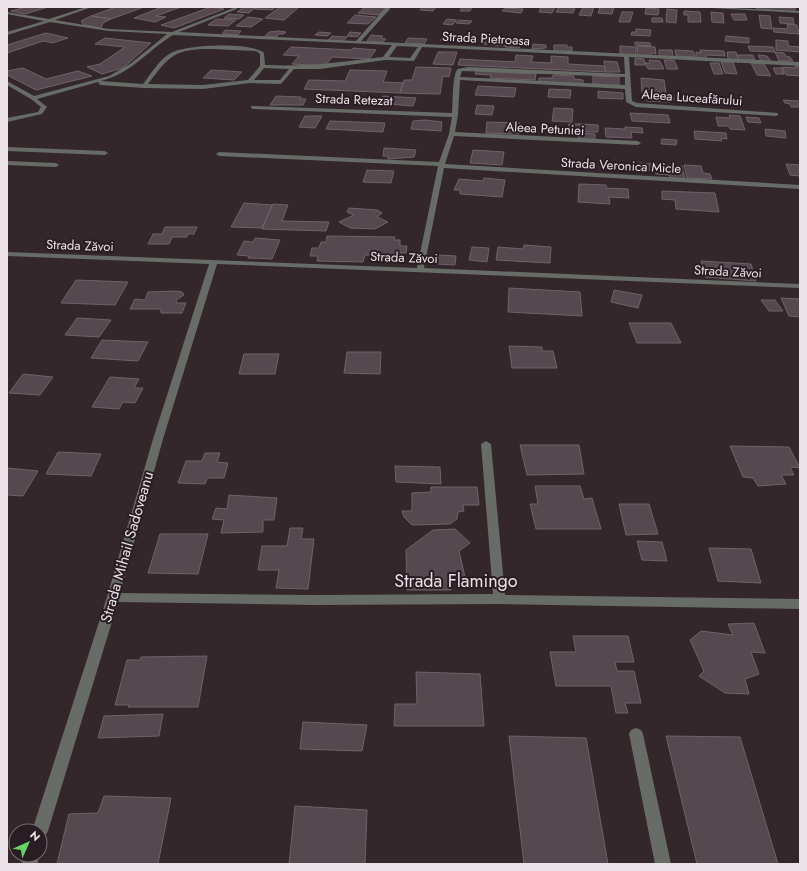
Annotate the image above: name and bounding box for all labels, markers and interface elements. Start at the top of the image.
street label: Strada Pietroasa [442,27,530,50]
street label: Aleea Luceafărului [641,84,743,111]
street label: Strada Retezat [315,89,394,110]
street label: Aleea Petuniei [505,117,585,140]
street label: Strada Veronica Micle [560,153,682,178]
street label: Strada Zăvoi [46,235,114,256]
street label: Strada Zăvoi [370,247,438,268]
street label: Strada Zăvoi [694,260,762,283]
street label: Strada Mihail Sadoveanu [95,469,159,625]
street label: Strada Flamingo [394,568,518,594]
north arrow [8,823,48,863]
text: N [26,827,44,845]

